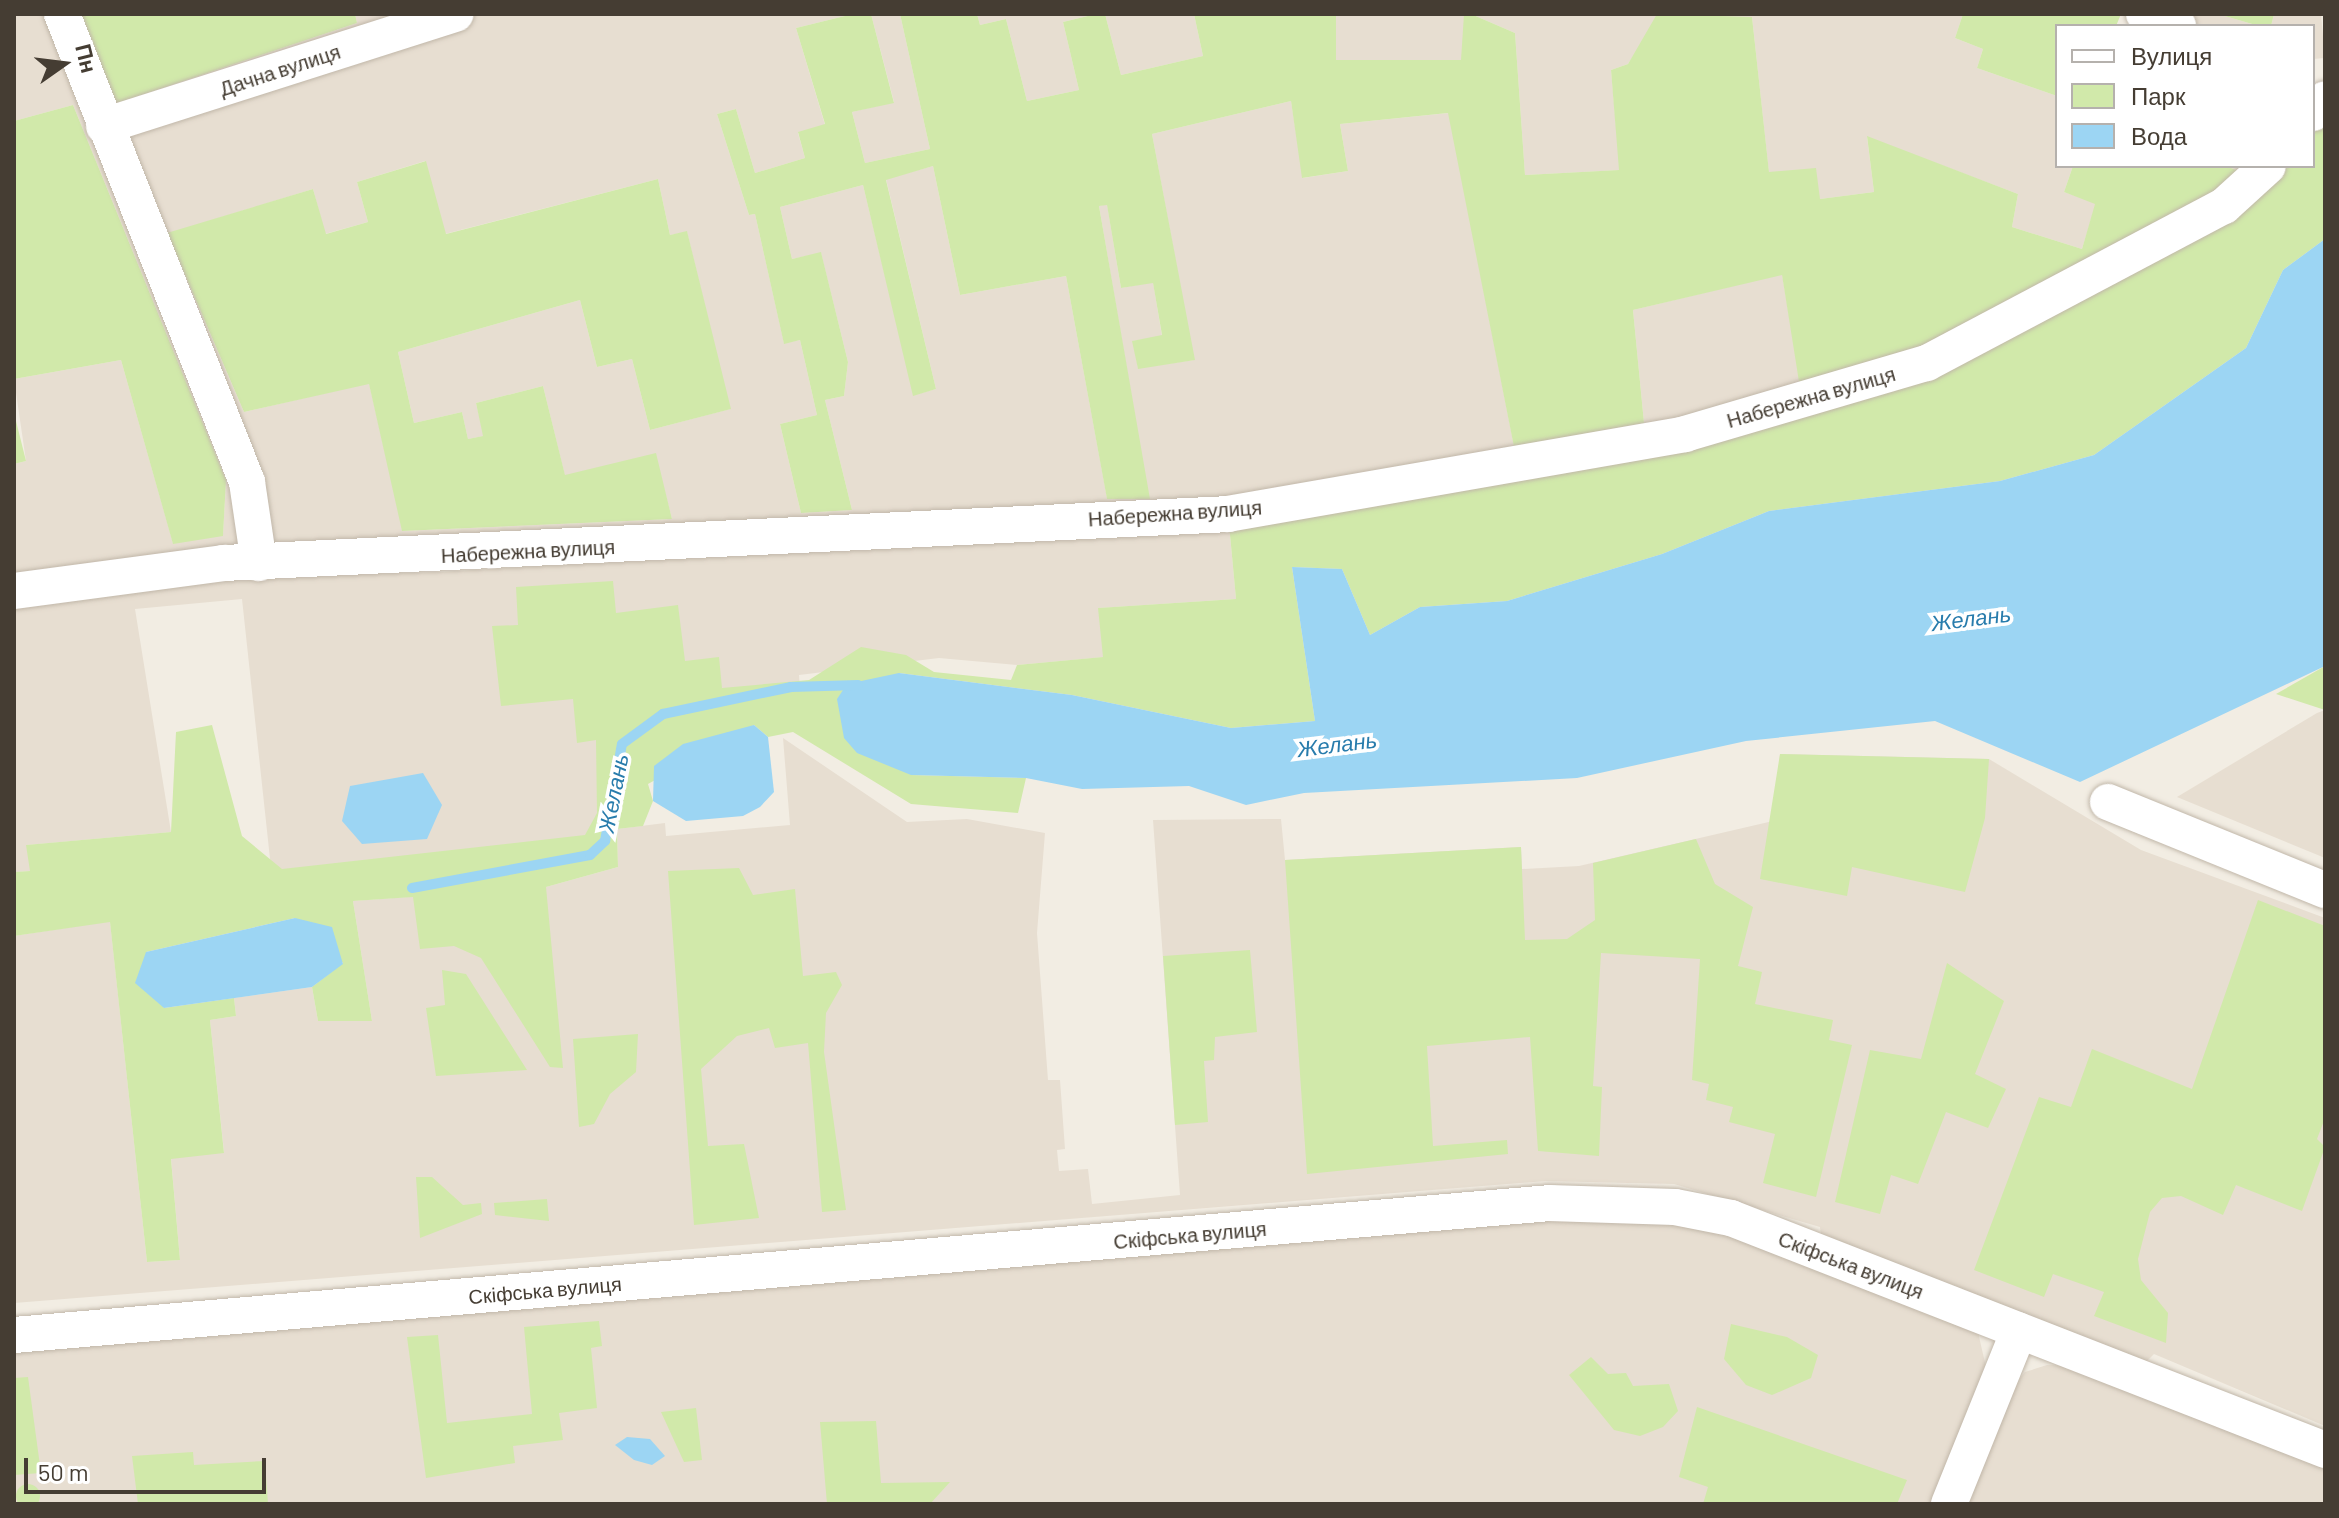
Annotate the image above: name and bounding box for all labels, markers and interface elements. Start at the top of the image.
north arrow [24,24,104,104]
legend [2055,24,2315,168]
street label: Дачна вулиця [217,39,343,101]
text: Пн [71,41,103,75]
text: Вулиця [2131,41,2212,70]
text: Парк [2131,81,2185,110]
text: Вода [2131,121,2187,150]
street label: Набережна вулиця [1724,361,1898,433]
street label: Набережна вулиця [1087,495,1263,531]
street label: Набережна вулиця [440,534,616,568]
water label: Желань [1930,600,2012,636]
water label: Желань [1296,726,1378,762]
water label: Желань [592,751,634,835]
street label: Скіфська вулиця [1112,1216,1268,1254]
street label: Скіфська вулиця [1775,1226,1927,1304]
street label: Скіфська вулиця [467,1271,623,1309]
scale bar [28,1442,270,1492]
text: 50 m [38,1457,89,1486]

